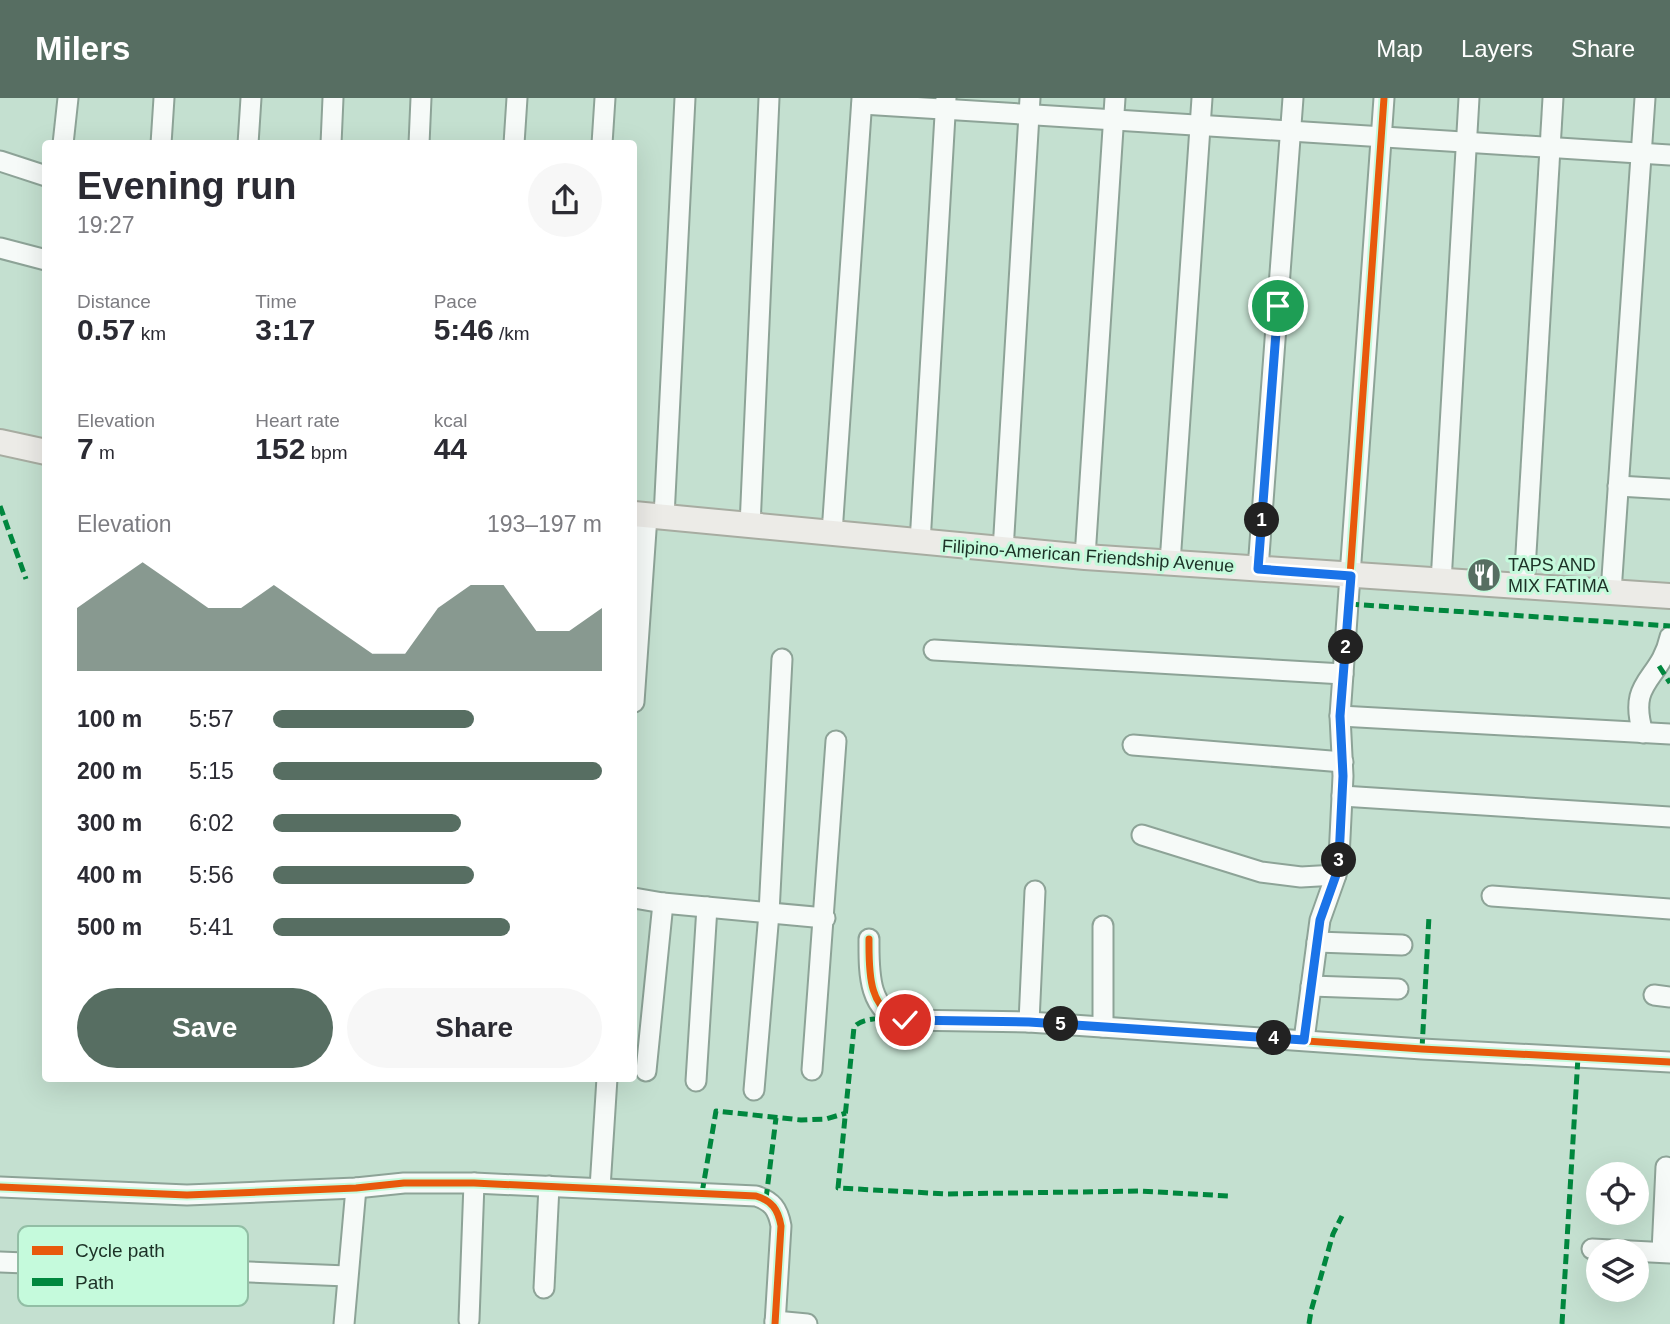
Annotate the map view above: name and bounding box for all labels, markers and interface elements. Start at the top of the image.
text: Milers [35,30,130,67]
text: Map [1376,35,1423,62]
text: Layers [1461,35,1533,62]
text: Share [1571,35,1635,62]
button: share [528,163,602,237]
text: Evening run [77,165,297,207]
text: 19:27 [77,212,135,238]
pin [1248,276,1308,336]
icon: arrive [1259,287,1297,325]
text: Distance [77,291,151,312]
text: Time [255,291,297,312]
text: Pace [434,291,477,312]
text: 0.57 [77,313,135,346]
text: 3:17 [255,313,315,346]
text: 5:46 [434,313,494,346]
text: km [135,323,166,344]
text: /km [494,323,530,344]
text: Elevation [77,410,155,431]
text: Heart rate [255,410,340,431]
text: kcal [434,410,467,431]
text: 7 [77,432,94,465]
text: 152 [255,432,305,465]
text: 44 [434,432,467,465]
text: m [94,442,115,463]
text: bpm [305,442,348,463]
pin: 1 [1244,502,1280,538]
text: 1 [1256,509,1267,530]
text: Elevation [77,511,172,537]
text: 193–197 m [487,511,602,537]
street label: Filipino-American Friendship Avenue [941,536,1235,576]
place label: TAPS AND MIX FATIMA [1508,555,1609,596]
restaurant icon: TAPS AND MIX FATIMA [1465,556,1503,594]
pin: 2 [1328,630,1364,664]
text: 2 [1340,636,1351,657]
text: 100 m [77,706,142,732]
text: 5:57 [189,706,234,732]
text: 200 m [77,758,142,784]
text: 5:15 [189,758,234,784]
text: 300 m [77,810,142,836]
text: 6:02 [189,810,234,836]
pin: 3 [1322,842,1356,878]
text: 3 [1333,849,1344,870]
text: 400 m [77,862,142,888]
text: 5:56 [189,862,234,888]
text: 500 m [77,914,142,940]
text: 5:41 [189,914,234,940]
button: Save [77,988,333,1068]
button: Share [347,988,602,1068]
pin [875,990,935,1050]
icon: check [886,1001,924,1039]
pin: 5 [1044,1006,1078,1042]
text: 5 [1055,1013,1066,1034]
pin: 4 [1256,1020,1292,1056]
text: 4 [1268,1027,1279,1048]
map controls [1586,1162,1649,1302]
button: locate [1586,1162,1649,1225]
legend [18,1226,248,1306]
button: layers [1586,1239,1649,1302]
text: Cycle path [75,1240,165,1261]
text: Path [75,1272,114,1293]

